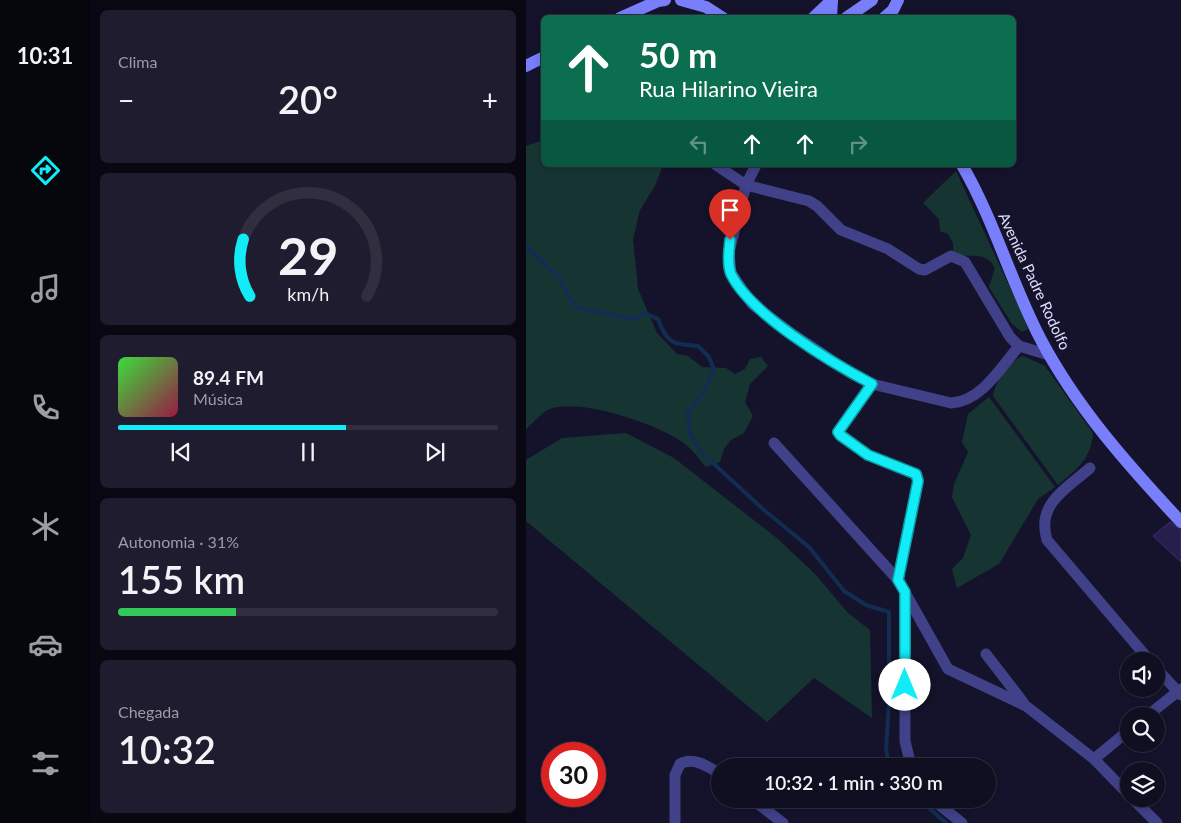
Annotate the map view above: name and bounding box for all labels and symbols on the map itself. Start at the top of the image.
pin [709,189,751,240]
street label: Avenida Padre Rodolfo [995,209,1075,353]
position arrow [878,658,930,710]
speed limit sign: 30 [541,742,606,807]

